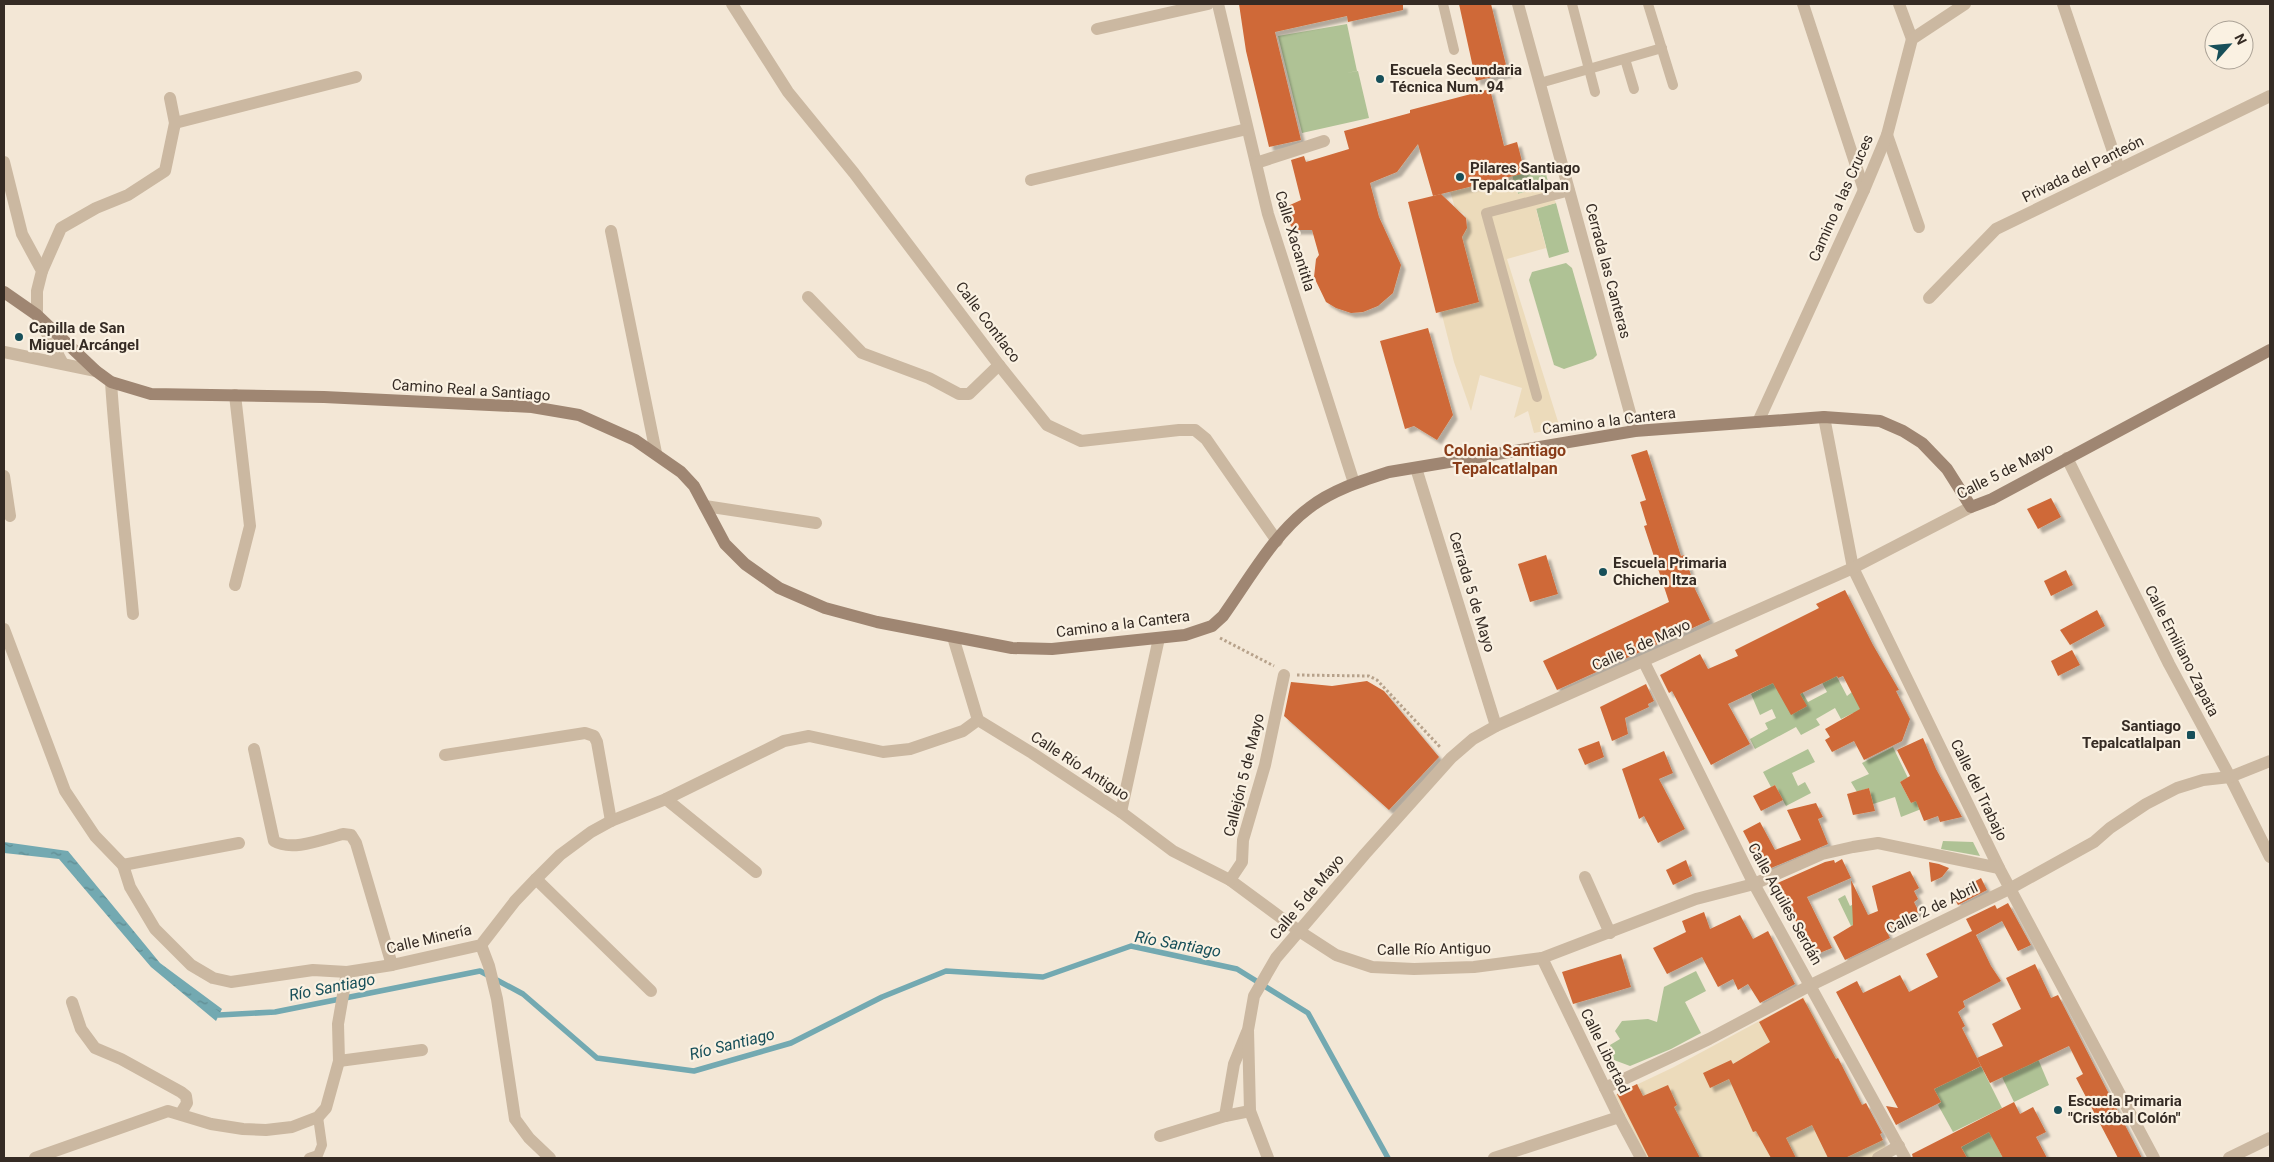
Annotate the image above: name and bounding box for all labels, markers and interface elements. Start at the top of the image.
north arrow [2204,20,2254,70]
text: N [2231,31,2250,47]
place label: Escuela Secundaria Técnica Num. 94 [1390,61,1522,96]
marker: Escuela Secundaria Técnica Num. 94 [1374,73,1386,85]
street label: Camino a las Cruces [1805,132,1877,264]
street label: Privada del Panteón [2019,132,2147,206]
place label: Pilares Santiago Tepalcatlalpan [1470,159,1580,194]
marker: Pilares Santiago Tepalcatlalpan [1454,171,1466,183]
street label: Calle Xacantitla [1271,189,1319,293]
street label: Cerrada las Canteras [1581,201,1635,341]
street label: Calle Contlaco [952,278,1024,366]
place label: Capilla de San Miguel Arcángel [29,319,139,354]
marker: Capilla de San Miguel Arcángel [13,331,25,343]
street label: Camino Real a Santiago [391,375,551,405]
street label: Camino a la Cantera [1541,404,1677,438]
street label: Calle 5 de Mayo [1954,439,2056,503]
district label: Colonia Santiago Tepalcatlalpan [1444,441,1566,478]
street label: Cerrada 5 de Mayo [1445,530,1499,654]
place label: Escuela Primaria Chichen Itza [1613,554,1727,589]
marker: Escuela Primaria Chichen Itza [1597,566,1609,578]
street label: Calle Emiliano Zapata [2141,582,2223,720]
street label: Camino a la Cantera [1055,607,1191,641]
street label: Calle 5 de Mayo [1589,615,1693,675]
street label: Callejón 5 de Mayo [1220,712,1268,838]
place label: Santiago Tepalcatlalpan [2082,717,2181,752]
street label: Calle Río Antiguo [1027,727,1133,805]
marker: Santiago Tepalcatlalpan [2185,729,2197,741]
street label: Calle del Trabajo [1947,736,2011,844]
street label: Calle Aquiles Serdán [1744,840,1826,968]
street label: Calle 5 de Mayo [1266,851,1348,943]
street label: Calle 2 de Abril [1883,878,1981,938]
street label: Calle Minería [385,920,473,958]
water label: Río Santiago [1133,927,1223,961]
street label: Calle Río Antiguo [1377,939,1491,959]
water label: Río Santiago [287,969,377,1005]
street label: Calle Libertad [1577,1006,1633,1096]
water label: Río Santiago [687,1024,777,1064]
place label: Escuela Primaria "Cristóbal Colón" [2068,1092,2182,1127]
marker: Escuela Primaria "Cristóbal Colón" [2052,1104,2064,1116]

